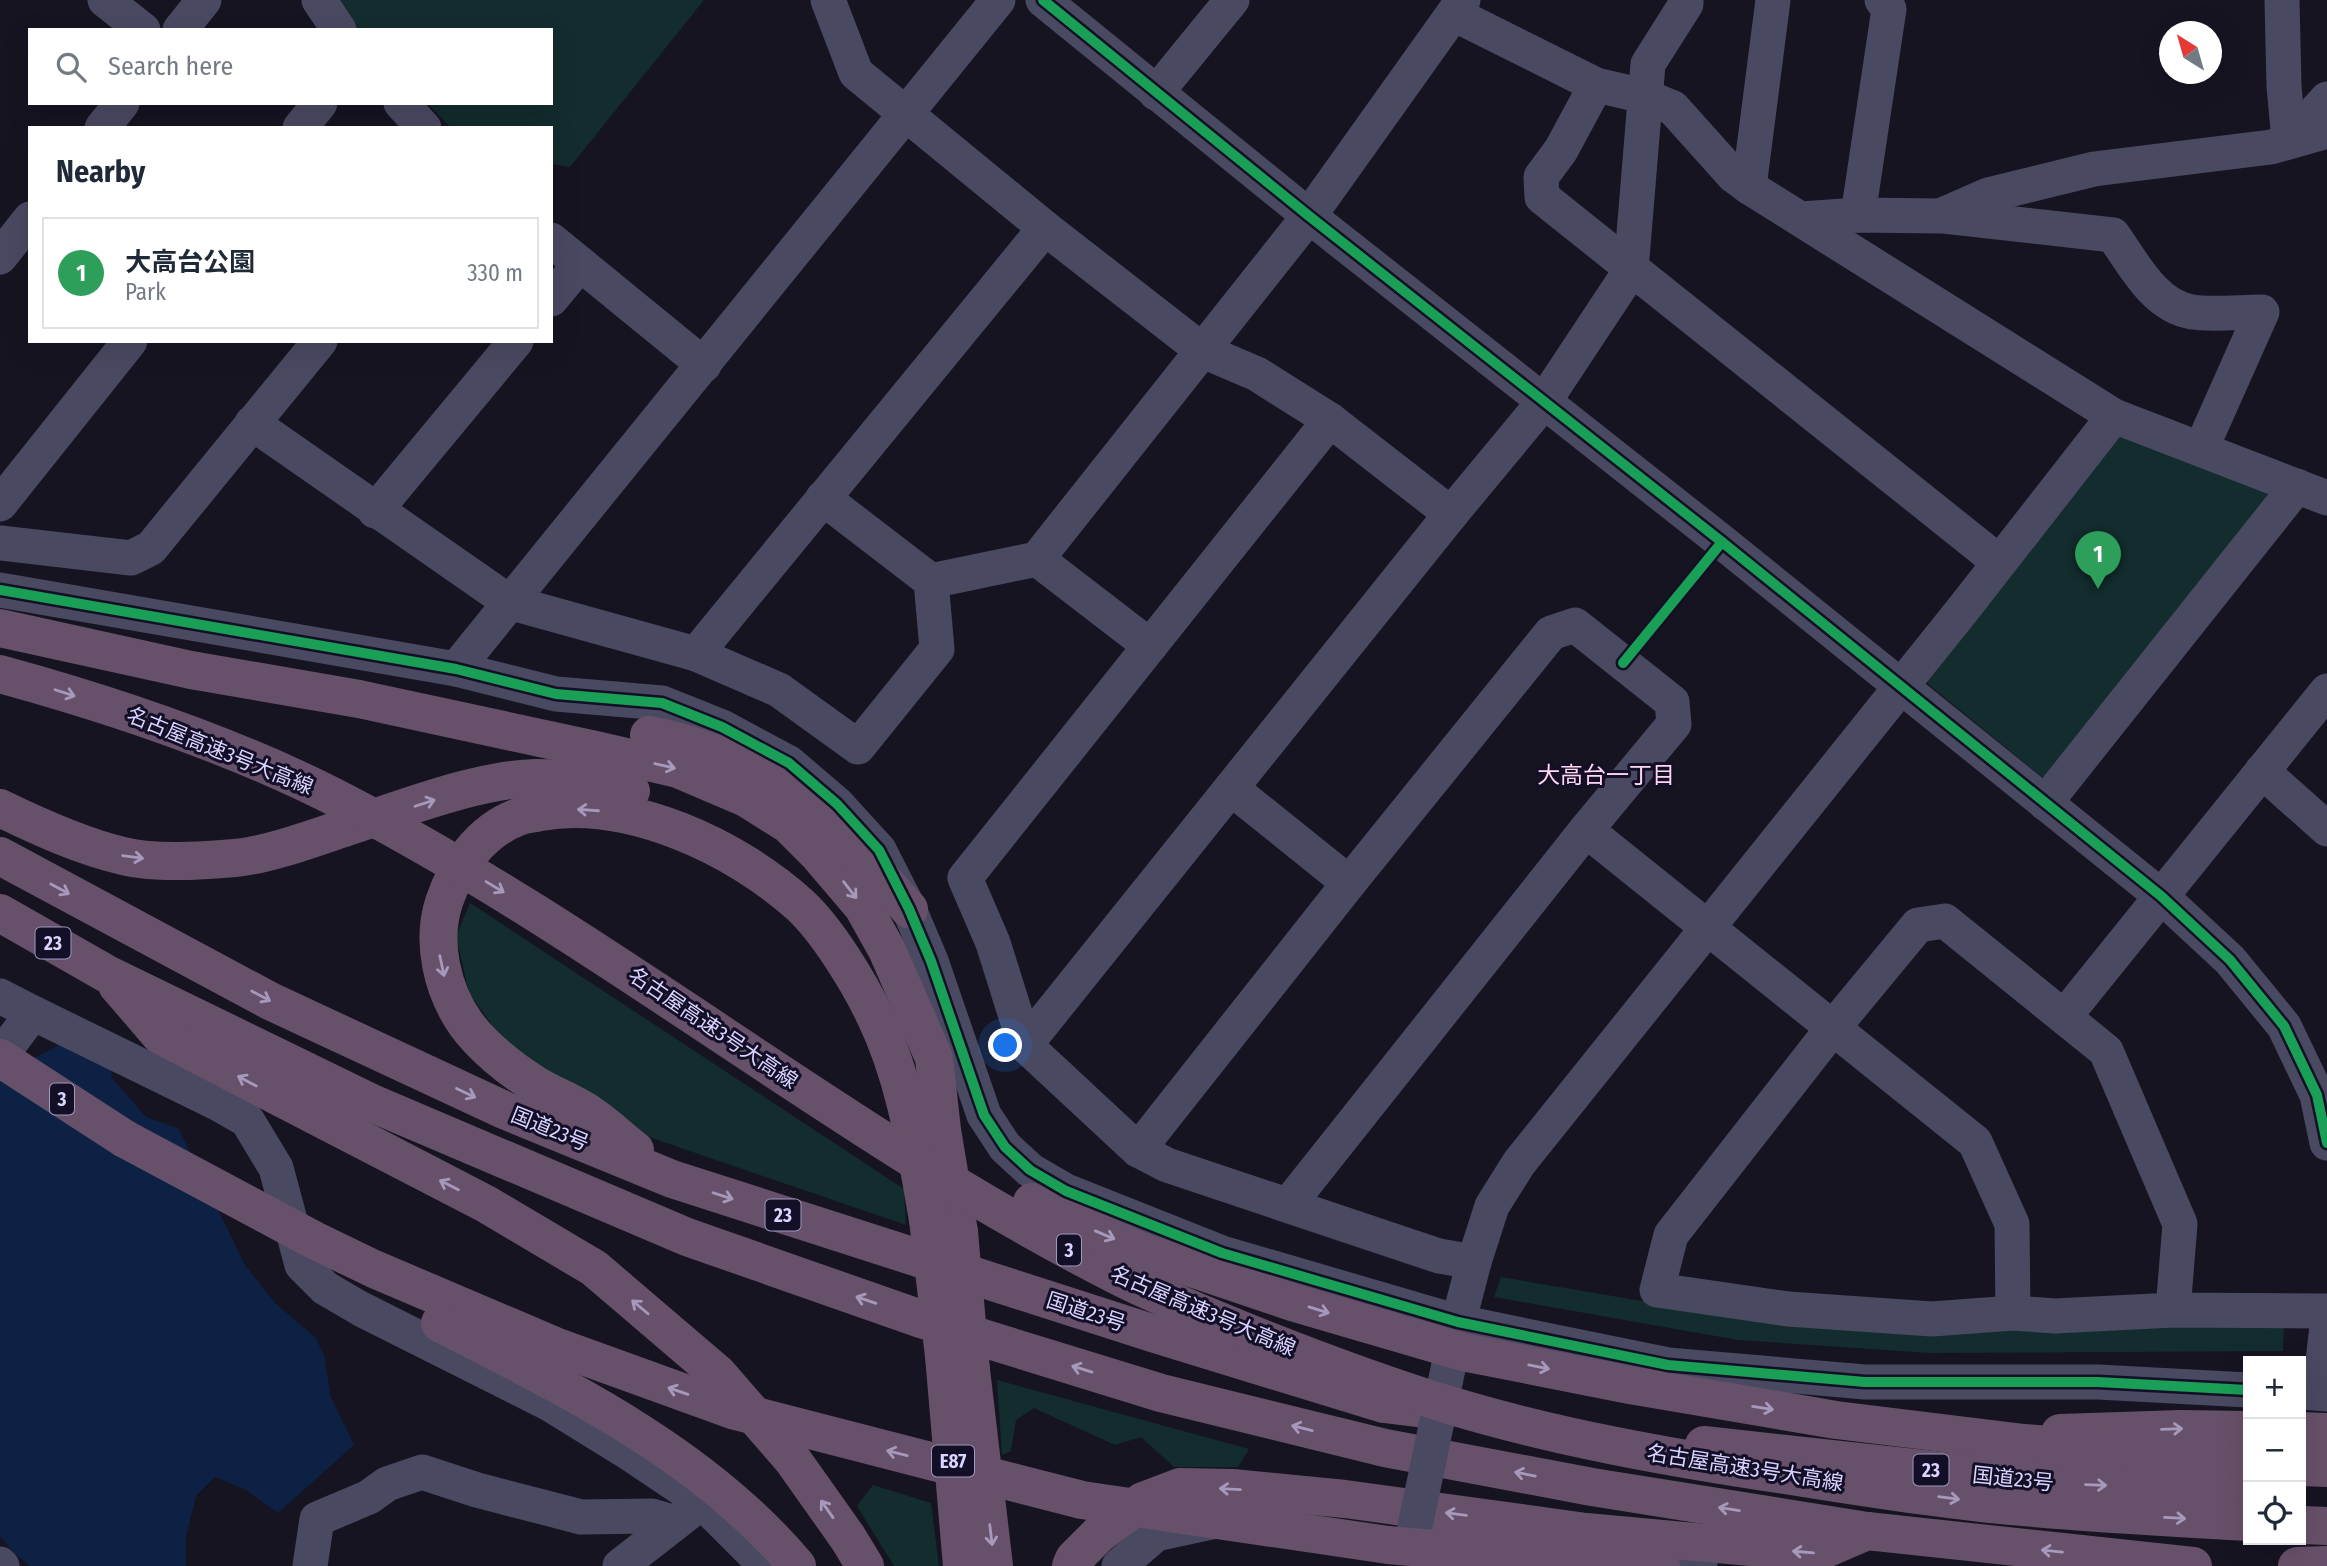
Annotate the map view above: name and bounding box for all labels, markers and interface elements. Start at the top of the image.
north arrow [2159,21,2222,84]
search box [28,28,553,105]
icon: search [52,48,90,86]
text: Search here [108,51,233,82]
text: Nearby [56,154,145,190]
text: 大高台公園 [125,247,255,278]
text: 1 [76,259,86,287]
text: 330 m [467,259,523,287]
text: Park [125,278,166,306]
pin: 1 [2075,531,2121,589]
one-way arrow [54,688,76,700]
street label: 名古屋高速3号大高線 [123,702,317,800]
one-way arrow [653,760,676,773]
district label: 大高台一丁目 [1537,761,1675,789]
one-way arrow [414,795,436,808]
one-way arrow [577,803,600,816]
one-way arrow [121,850,143,863]
one-way arrow [484,880,504,894]
one-way arrow [843,881,858,899]
one-way arrow [49,883,70,896]
road number: 23 [36,928,70,959]
one-way arrow [435,954,449,977]
street label: 名古屋高速3号大高線 [623,962,803,1094]
one-way arrow [250,989,270,1003]
your location [988,1028,1022,1062]
one-way arrow [237,1074,258,1087]
road number: 3 [50,1084,74,1114]
one-way arrow [455,1087,476,1100]
street label: 国道23号 [507,1102,593,1156]
one-way arrow [439,1178,460,1192]
one-way arrow [712,1190,734,1203]
road number: 23 [766,1200,800,1231]
one-way arrow [1093,1230,1115,1243]
road number: 3 [1057,1234,1081,1266]
street label: 名古屋高速3号大高線 [1107,1260,1299,1362]
street label: 国道23号 [1043,1287,1129,1337]
one-way arrow [855,1293,877,1305]
one-way arrow [631,1300,649,1316]
one-way arrow [1308,1304,1330,1317]
map controls [2243,1356,2306,1545]
button: + [2243,1356,2306,1419]
one-way arrow [1072,1361,1094,1374]
one-way arrow [1527,1361,1550,1375]
one-way arrow [667,1384,689,1396]
one-way arrow [1751,1402,1774,1415]
button: − [2243,1419,2306,1482]
one-way arrow [1291,1421,1314,1434]
one-way arrow [2160,1422,2183,1436]
street label: 名古屋高速3号大高線 [1645,1440,1845,1496]
one-way arrow [886,1446,909,1459]
road number: E87 [932,1446,974,1476]
road number: 23 [1913,1454,1948,1486]
street label: 国道23号 [1971,1462,2055,1496]
one-way arrow [1514,1467,1537,1481]
one-way arrow [2084,1478,2107,1491]
one-way arrow [1218,1482,1241,1495]
button: locate [2243,1482,2306,1545]
one-way arrow [1937,1492,1959,1505]
one-way arrow [820,1500,834,1519]
one-way arrow [1718,1502,1741,1515]
one-way arrow [1445,1507,1467,1520]
one-way arrow [2163,1511,2186,1524]
one-way arrow [984,1523,997,1546]
one-way arrow [2041,1544,2063,1557]
one-way arrow [1793,1545,1815,1558]

